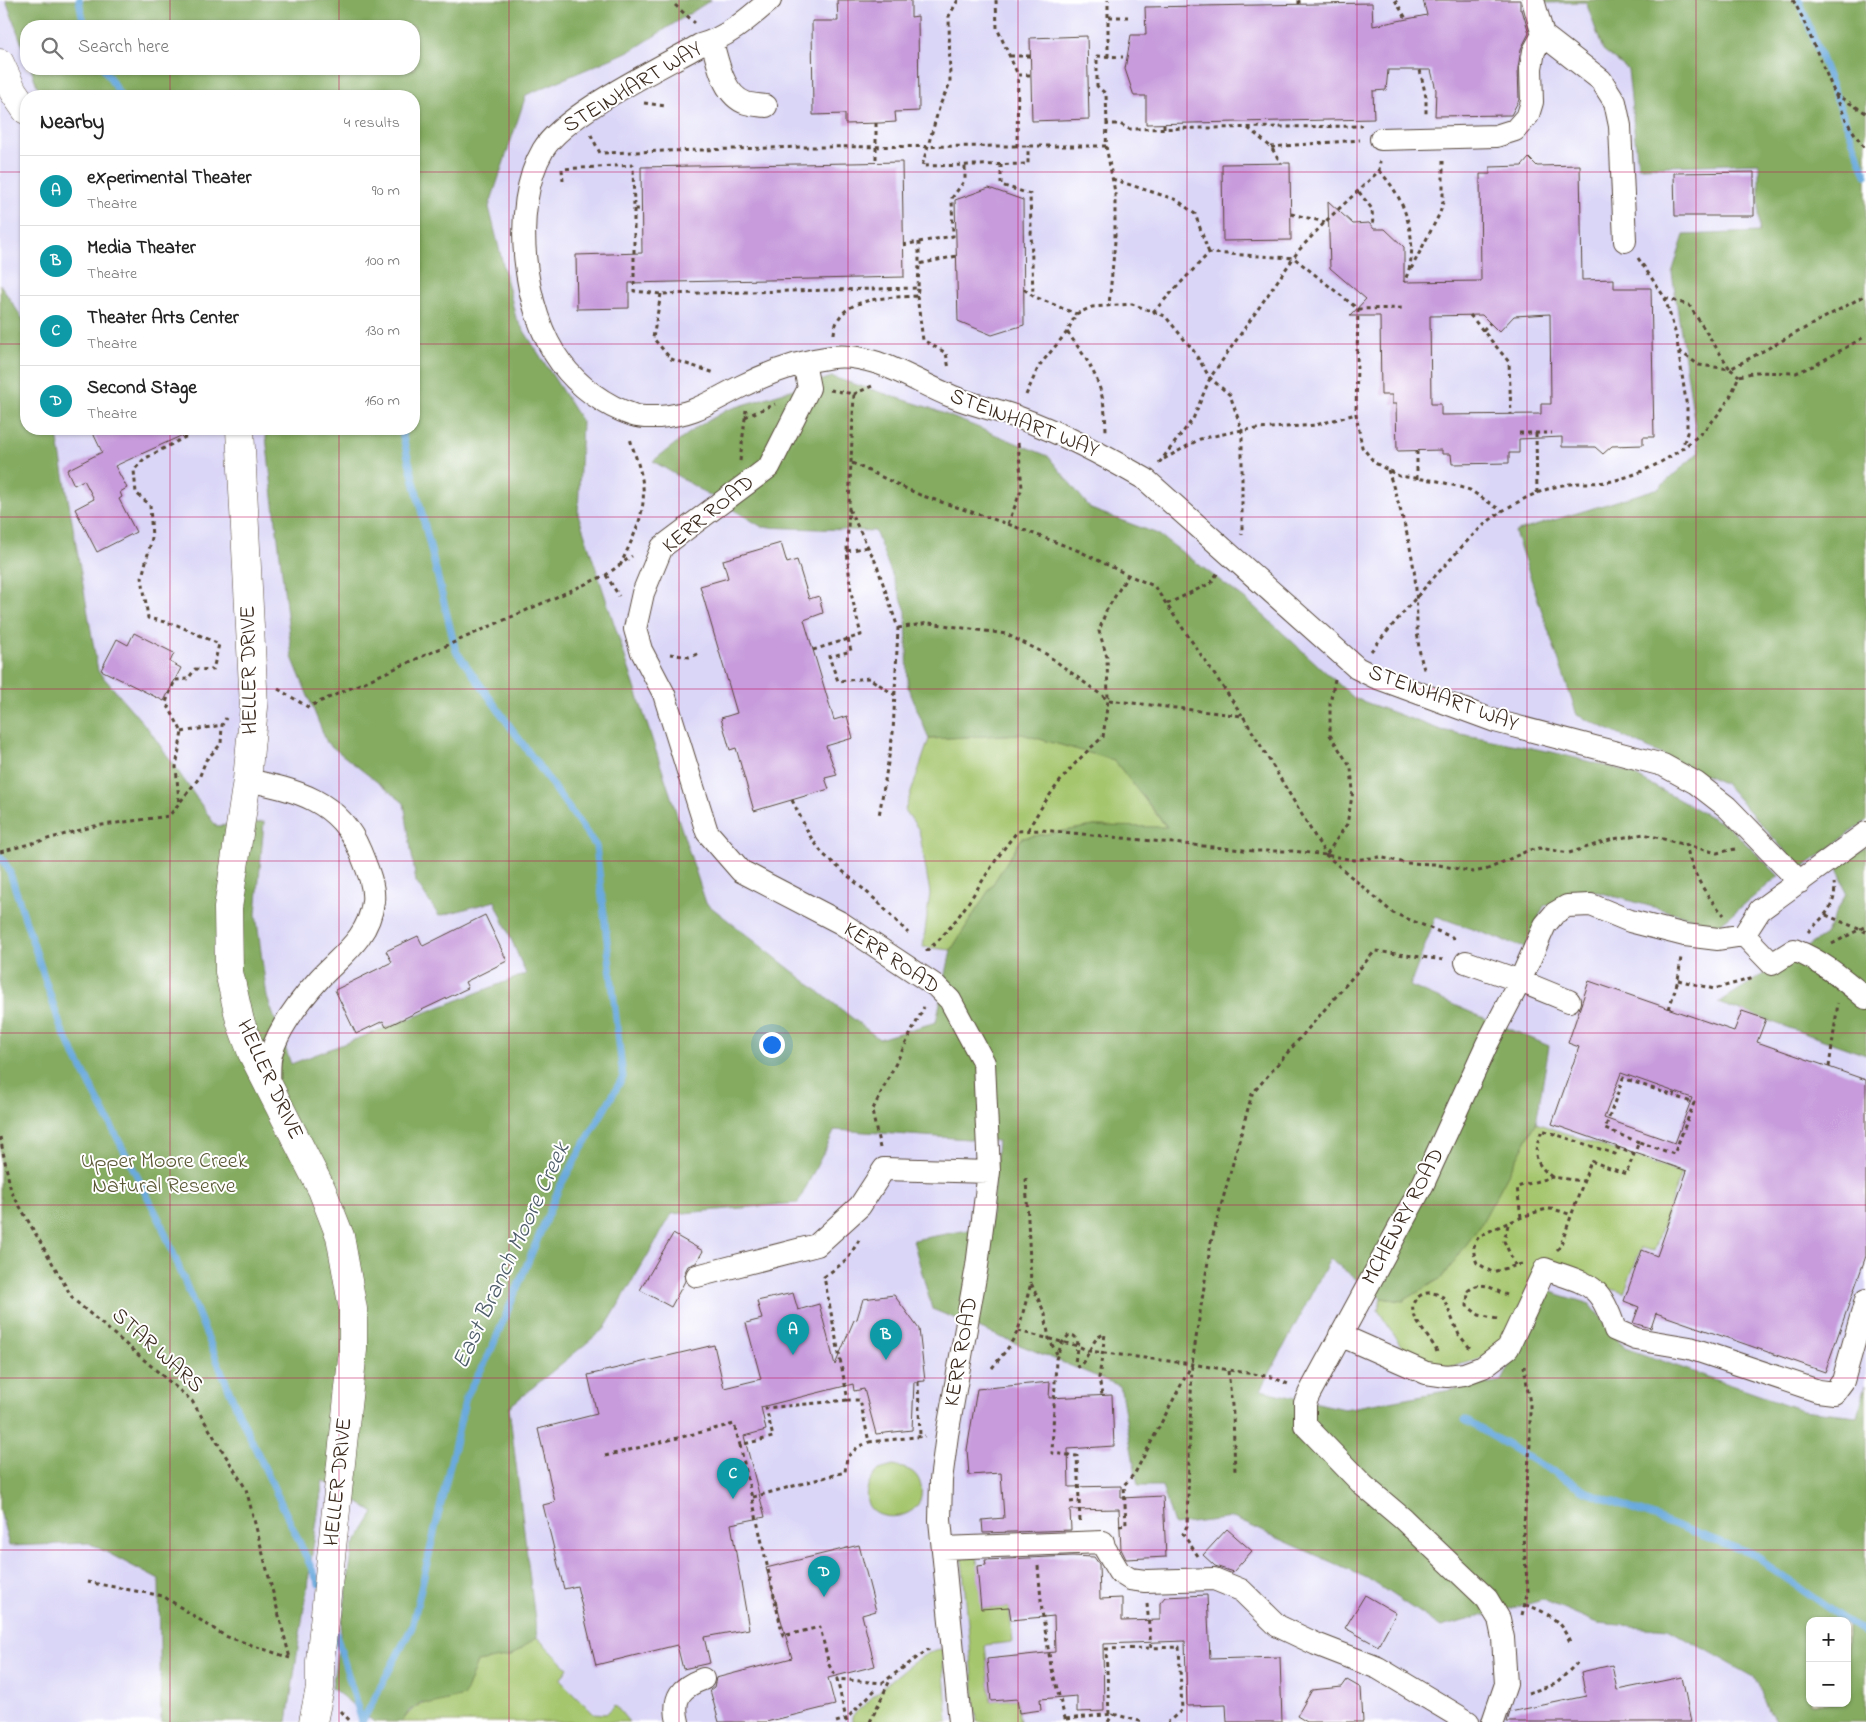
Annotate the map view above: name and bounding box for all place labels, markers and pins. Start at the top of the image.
pin: A [777,1314,809,1355]
pin: B [870,1319,902,1360]
pin: C [717,1458,749,1499]
pin: D [808,1556,840,1597]

